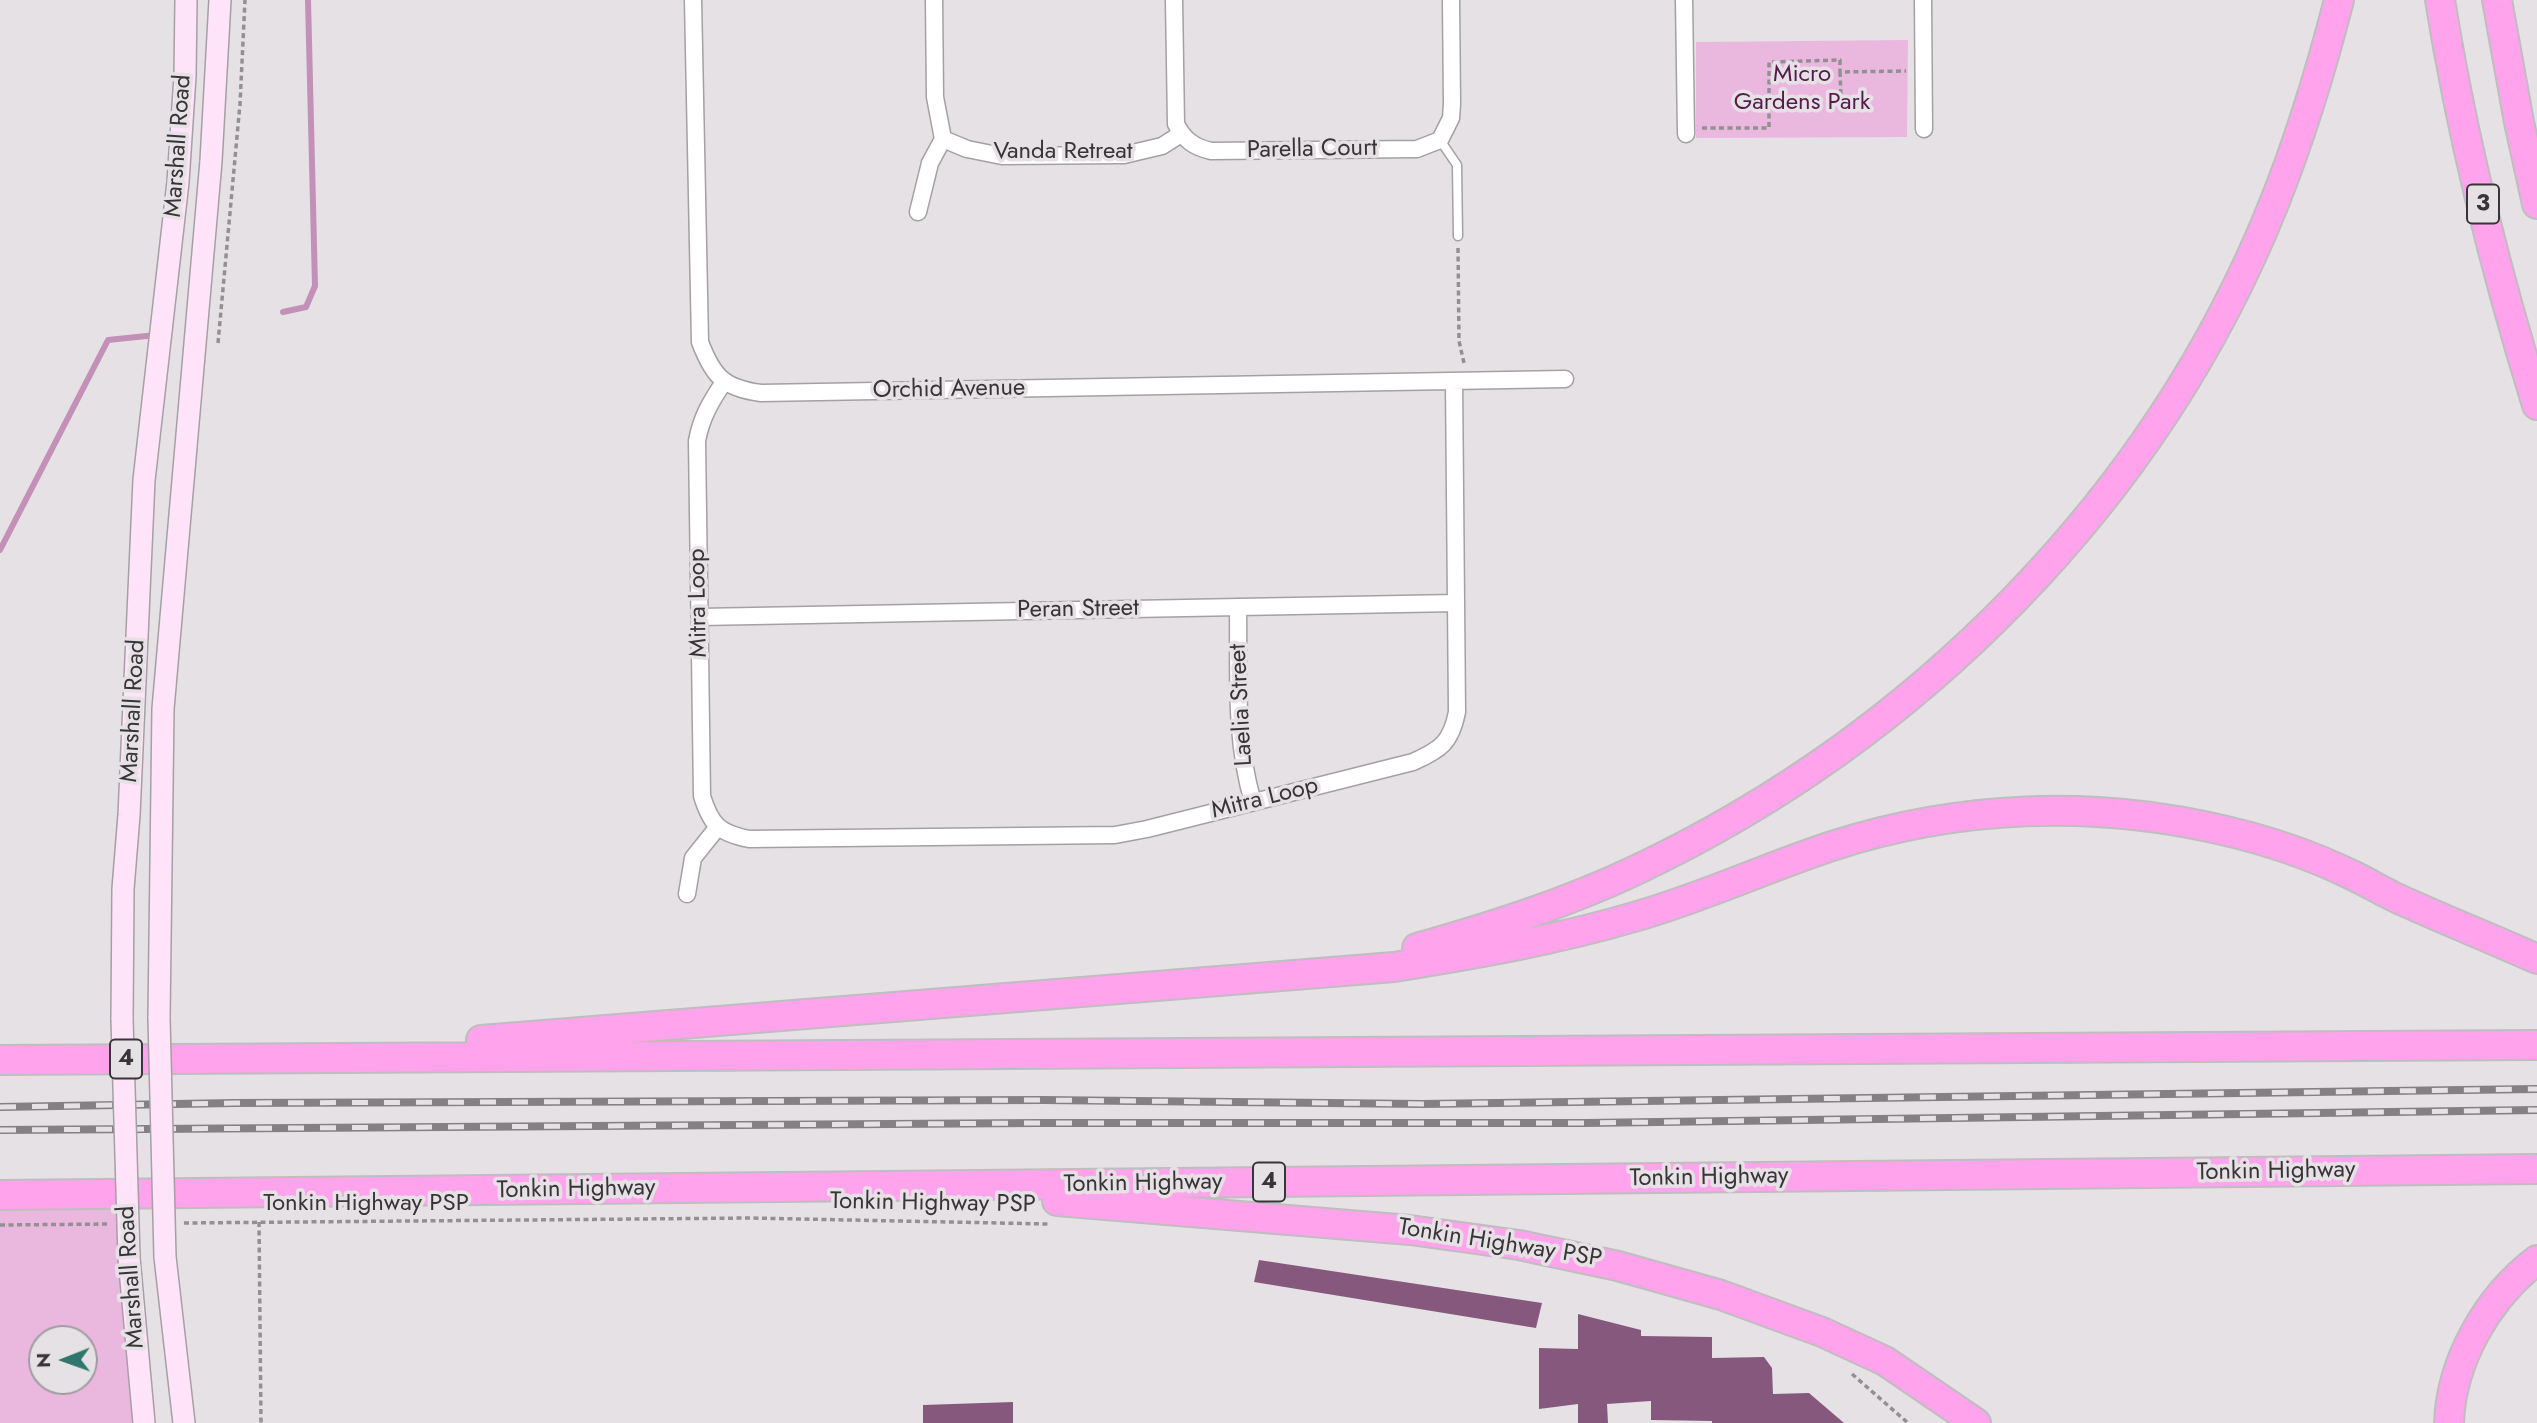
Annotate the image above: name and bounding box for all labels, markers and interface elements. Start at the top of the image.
park label: Micro Gardens Park [1734,61,1870,117]
street label: Marshall Road [160,74,198,218]
street label: Parella Court [1247,134,1377,166]
street label: Vanda Retreat [993,138,1133,166]
road number: 3 [2467,184,2499,224]
street label: Orchid Avenue [872,374,1026,406]
street label: Mitra Loop [684,548,714,658]
street label: Peran Street [1017,595,1139,625]
street label: Marshall Road [116,639,152,783]
street label: Laelia Street [1224,643,1260,767]
street label: Mitra Loop [1209,772,1321,826]
road number: 4 [110,1040,142,1078]
street label: Tonkin Highway [2196,1156,2356,1188]
road number: 4 [1253,1162,1285,1202]
street label: Tonkin Highway [1629,1162,1789,1194]
street label: Tonkin Highway [1063,1168,1223,1200]
street label: Tonkin Highway [496,1174,656,1206]
street label: Tonkin Highway PSP [830,1188,1036,1220]
street label: Tonkin Highway PSP [263,1190,469,1218]
street label: Marshall Road [113,1205,151,1349]
street label: Tonkin Highway PSP [1396,1214,1604,1274]
north arrow [28,1325,98,1395]
text: N [30,1353,57,1368]

